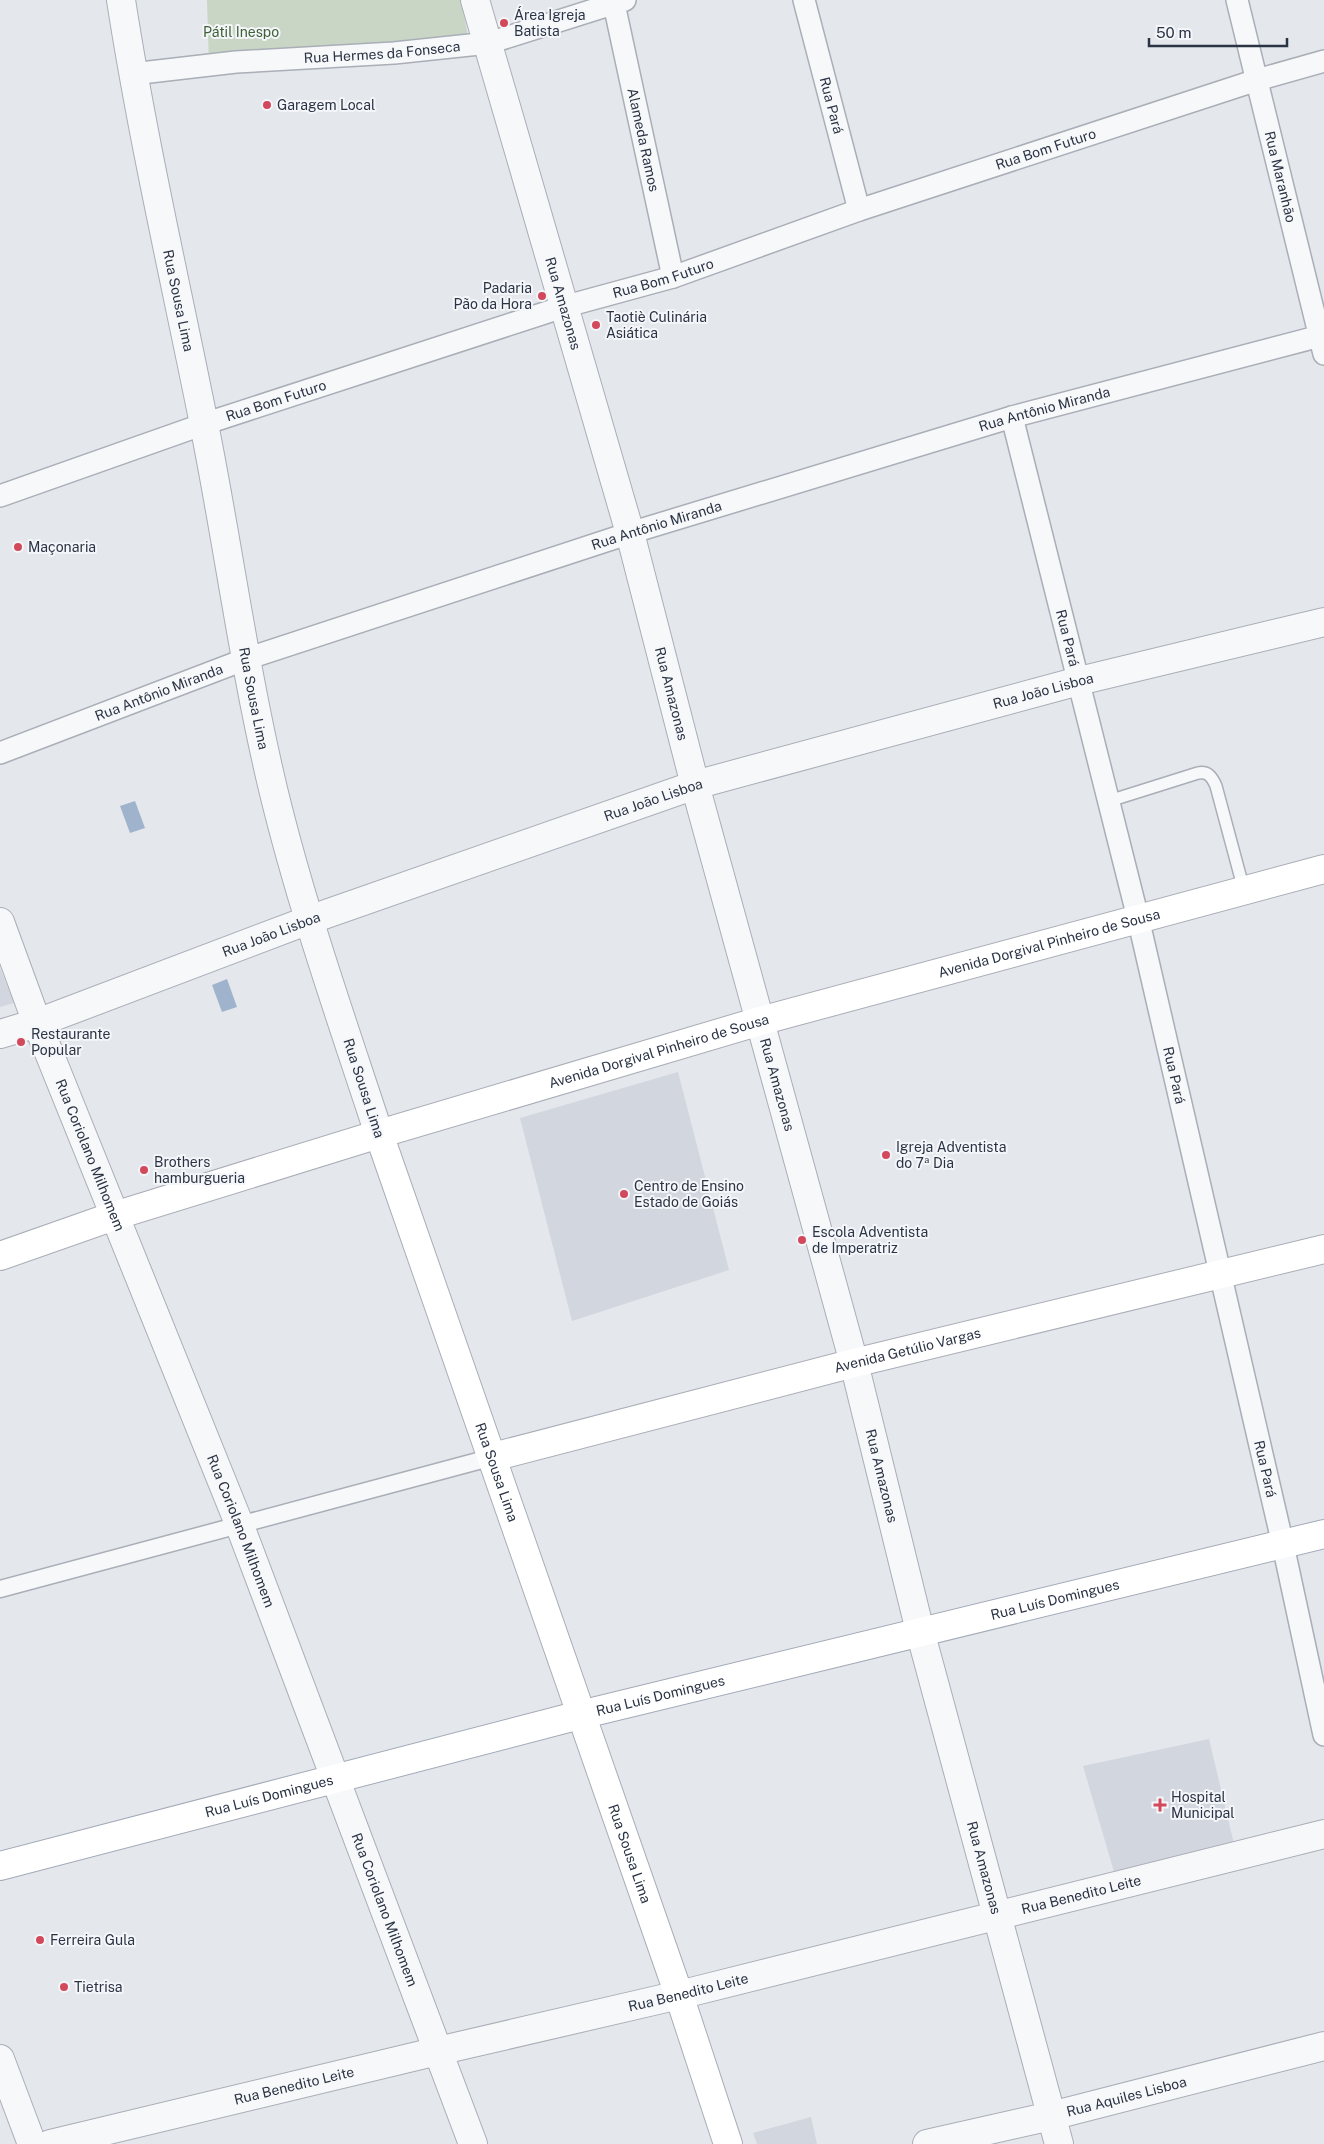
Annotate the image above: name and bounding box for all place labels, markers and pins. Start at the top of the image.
place label: Área Igreja Batista [514,6,586,39]
marker: Área Igreja Batista [498,17,510,29]
place label: Garagem Local [277,97,375,113]
marker: Garagem Local [261,99,273,111]
place label: Padaria Pão da Hora [453,280,532,312]
marker: Padaria Pão da Hora [536,290,548,302]
place label: Taotiè Culinária Asiática [606,309,707,341]
marker: Taotiè Culinária Asiática [590,319,602,331]
place label: Maçonaria [28,539,96,555]
marker: Maçonaria [12,541,24,553]
place label: Restaurante Popular [31,1026,110,1058]
marker: Restaurante Popular [15,1036,27,1048]
place label: Igreja Adventista do 7ª Dia [896,1139,1006,1171]
marker: Igreja Adventista do 7ª Dia [880,1149,892,1161]
place label: Brothers hamburgueria [154,1154,245,1186]
marker: Brothers hamburgueria [138,1164,150,1176]
place label: Centro de Ensino Estado de Goiás [634,1178,744,1210]
marker: Centro de Ensino Estado de Goiás [618,1188,630,1200]
place label: Escola Adventista de Imperatriz [812,1224,928,1256]
marker: Escola Adventista de Imperatriz [796,1234,808,1246]
place label: Hospital Municipal [1171,1789,1234,1821]
marker: Hospital Municipal [1153,1798,1167,1812]
place label: Ferreira Gula [50,1932,135,1948]
marker: Ferreira Gula [34,1934,46,1946]
place label: Tietrisa [74,1979,123,1995]
marker: Tietrisa [58,1981,70,1993]

